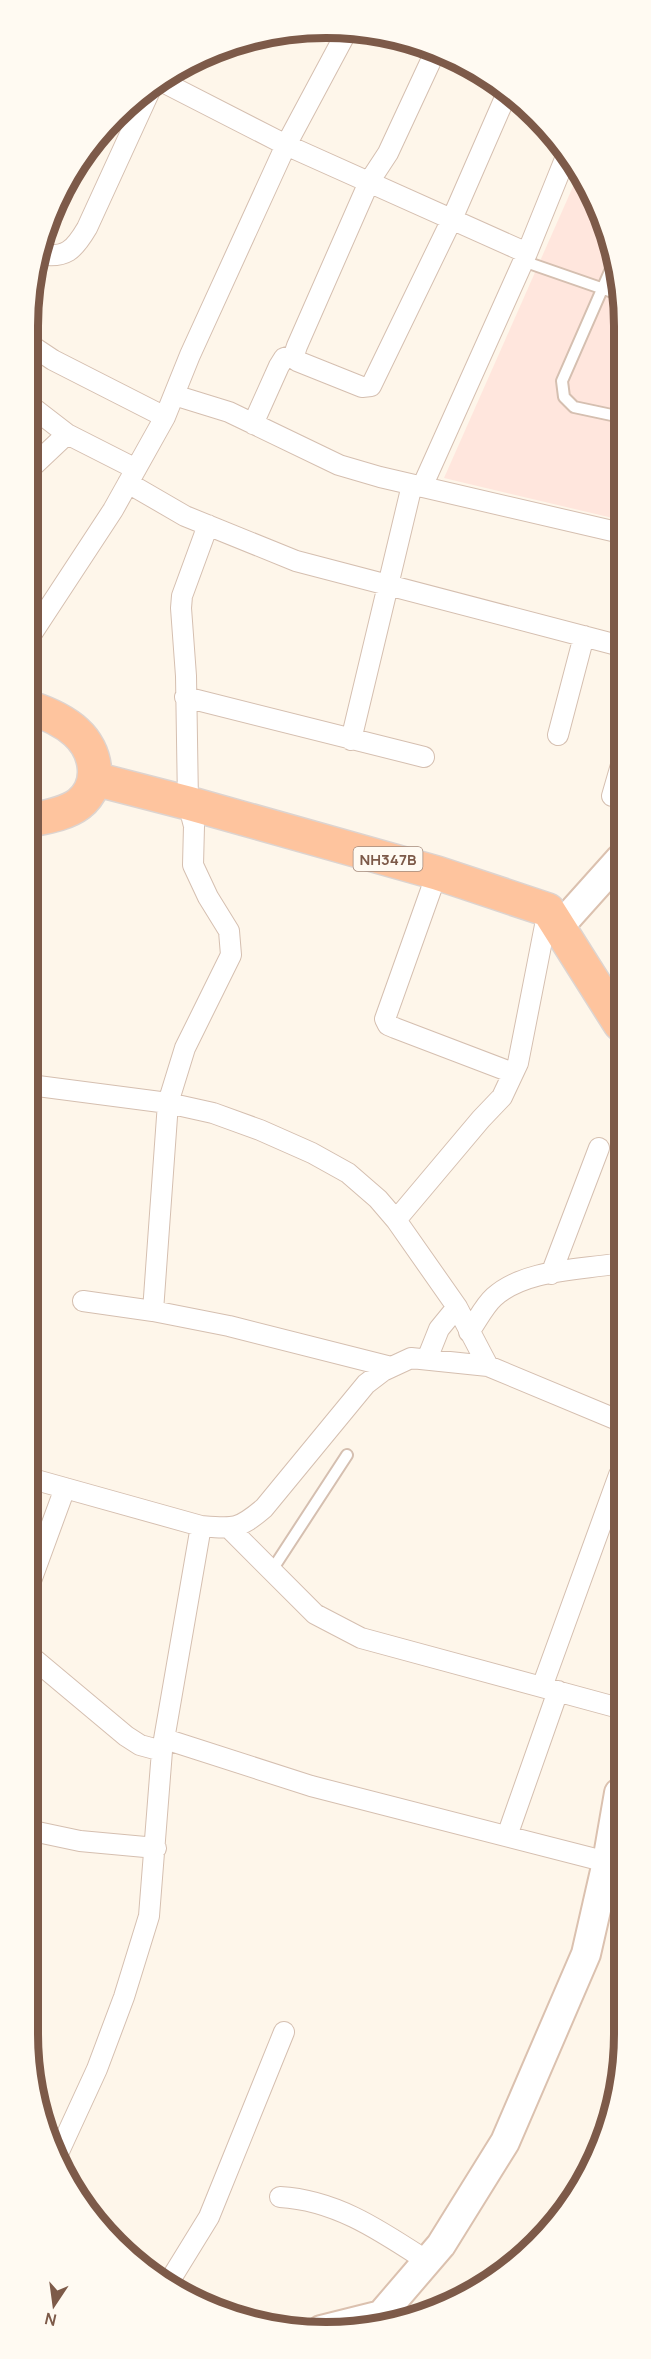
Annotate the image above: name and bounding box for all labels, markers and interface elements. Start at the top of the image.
road number: NH347B [354,847,422,871]
north arrow [24,2275,84,2335]
text: N [43,2308,59,2332]

